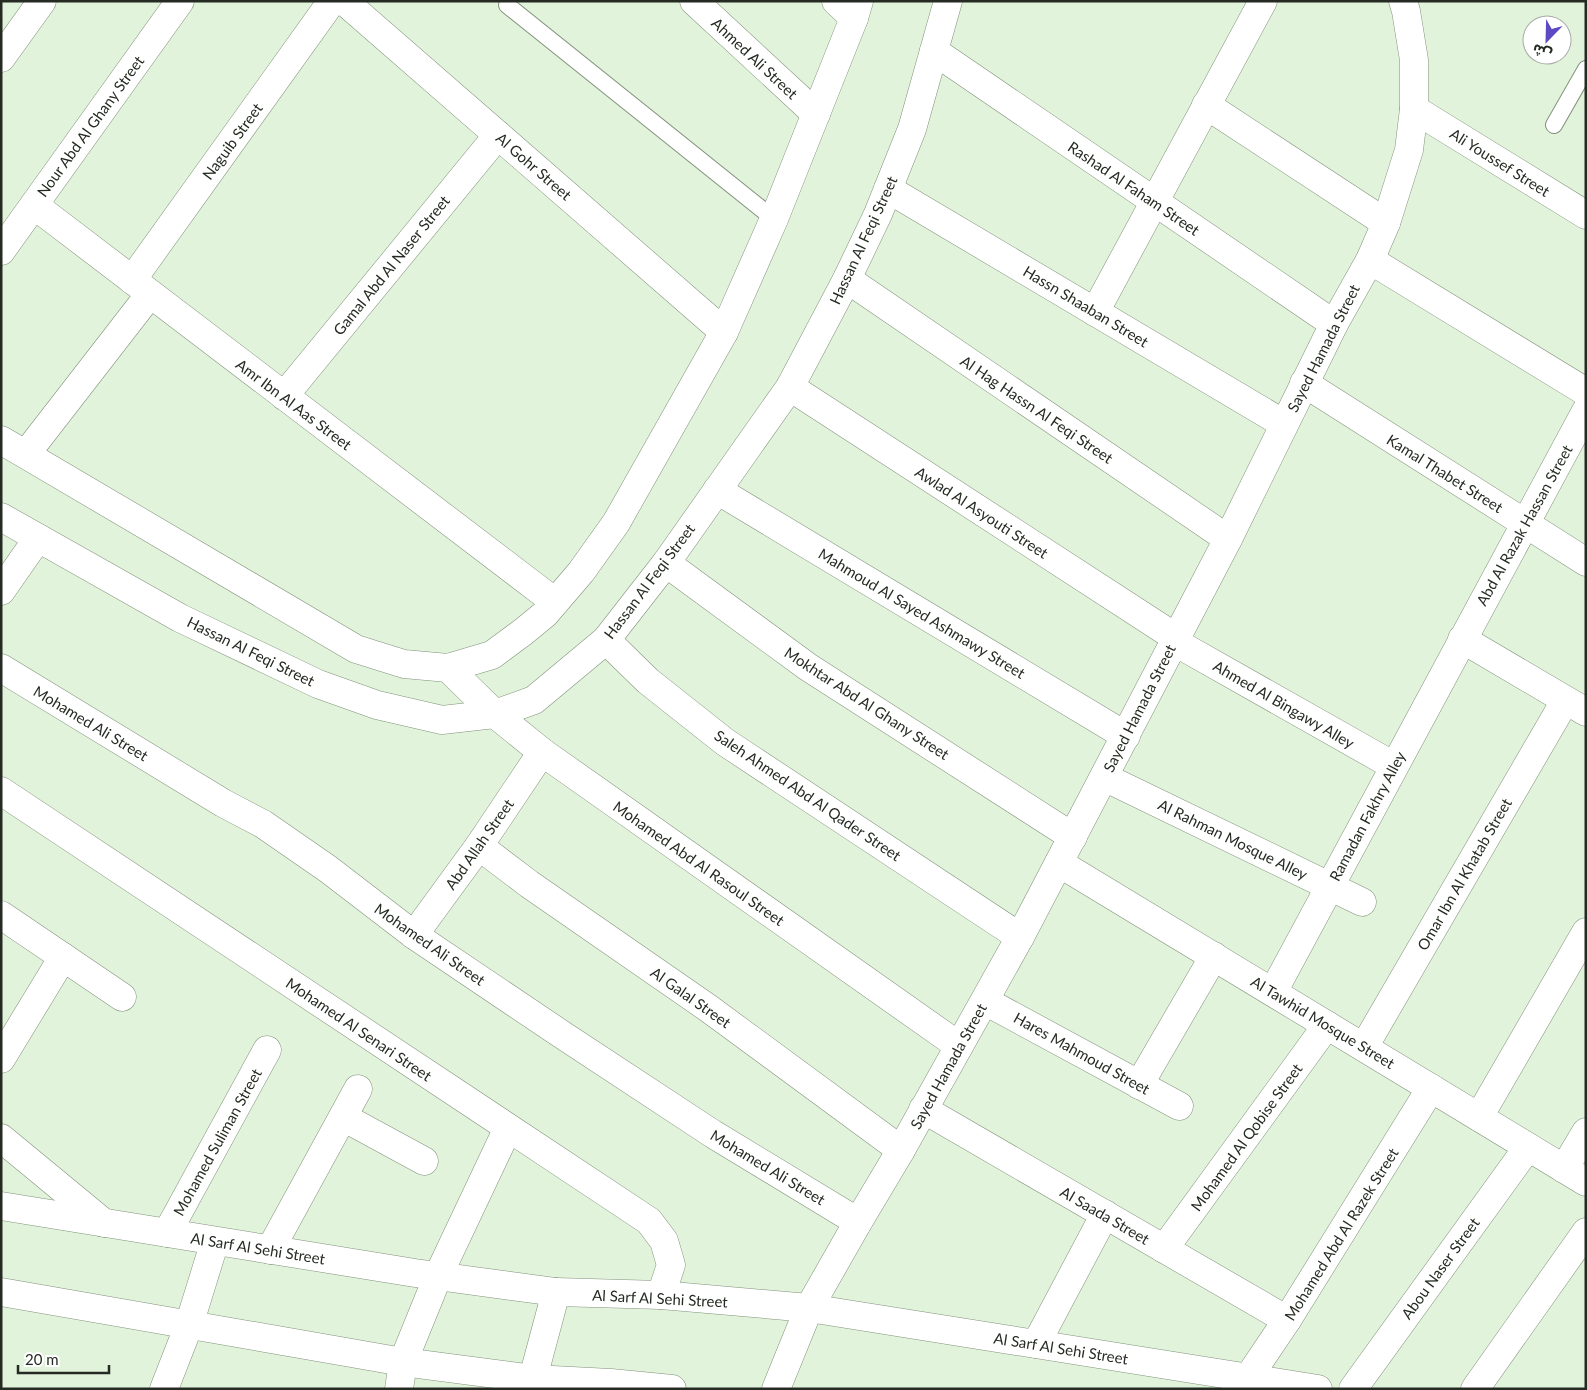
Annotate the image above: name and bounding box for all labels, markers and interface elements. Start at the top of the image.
street label: Ahmed Ali Street [708,14,802,103]
north arrow [1522,15,1572,65]
text: ش [1530,41,1554,64]
street label: Nour Abd Al Ghany Street [33,51,148,200]
street label: Naguib Street [198,99,266,183]
street label: Ali Youssef Street [1447,124,1554,200]
street label: Al Gohr Street [493,128,576,204]
street label: Rashad Al Faham Street [1065,137,1204,239]
street label: Hassan Al Feqi Street [825,172,901,307]
street label: Gamal Abd Al Naser Street [329,191,453,338]
street label: Hassn Shaaban Street [1020,262,1152,351]
street label: Sayed Hamada Street [1283,281,1363,415]
street label: Al Hag Hassn Al Feqi Street [957,351,1117,467]
street label: Amr Ibn Al Aas Street [233,355,356,454]
street label: Kamal Thabet Street [1384,430,1507,516]
street label: Abd Al Razak Hassan Street [1472,441,1576,609]
street label: Awlad Al Asyouti Street [912,462,1052,562]
street label: Hassan Al Feqi Street [600,519,699,642]
street label: Mahmoud Al Sayed Ashmawy Street [815,544,1029,682]
street label: Hassan Al Feqi Street [184,612,318,690]
street label: Sayed Hamada Street [1099,641,1179,775]
street label: Mokhtar Abd Al Ghany Street [781,643,953,763]
street label: Ahmed Al Bingawy Alley [1210,656,1358,752]
street label: Mohamed Ali Street [30,682,152,765]
street label: Saleh Ahmed Abd Al Qader Street [711,726,905,865]
street label: Ramadan Fakhry Alley [1325,748,1409,884]
street label: Omar Ibn Al Khatab Street [1413,794,1515,953]
street label: Abd Allah Street [441,795,517,893]
street label: Al Rahman Mosque Alley [1155,795,1311,883]
street label: Mohamed Abd Al Rasoul Street [610,797,789,929]
street label: Mohamed Ali Street [371,899,489,989]
street label: Al Galal Street [647,963,735,1032]
street label: Al Tawhid Mosque Street [1248,972,1399,1072]
street label: Mohamed Al Senari Street [283,974,436,1085]
street label: Sayed Hamada Street [906,1000,990,1132]
street label: Hares Mahmoud Street [1011,1008,1154,1098]
street label: Mohamed Al Qobise Street [1186,1059,1306,1214]
street label: Mohamed Suliman Street [169,1065,265,1219]
street label: Mohamed Ali Street [707,1126,829,1209]
street label: Mohamed Abd Al Razek Street [1280,1144,1402,1324]
street label: Al Saada Street [1057,1182,1153,1248]
street label: Abou Naser Street [1397,1213,1483,1322]
street label: Al Sarf Al Sehi Street [190,1229,327,1268]
street label: Al Sarf Al Sehi Street [592,1285,729,1311]
street label: Al Sarf Al Sehi Street [993,1329,1130,1368]
scale bar [18,1342,109,1374]
text: 20 m [25,1350,59,1368]

